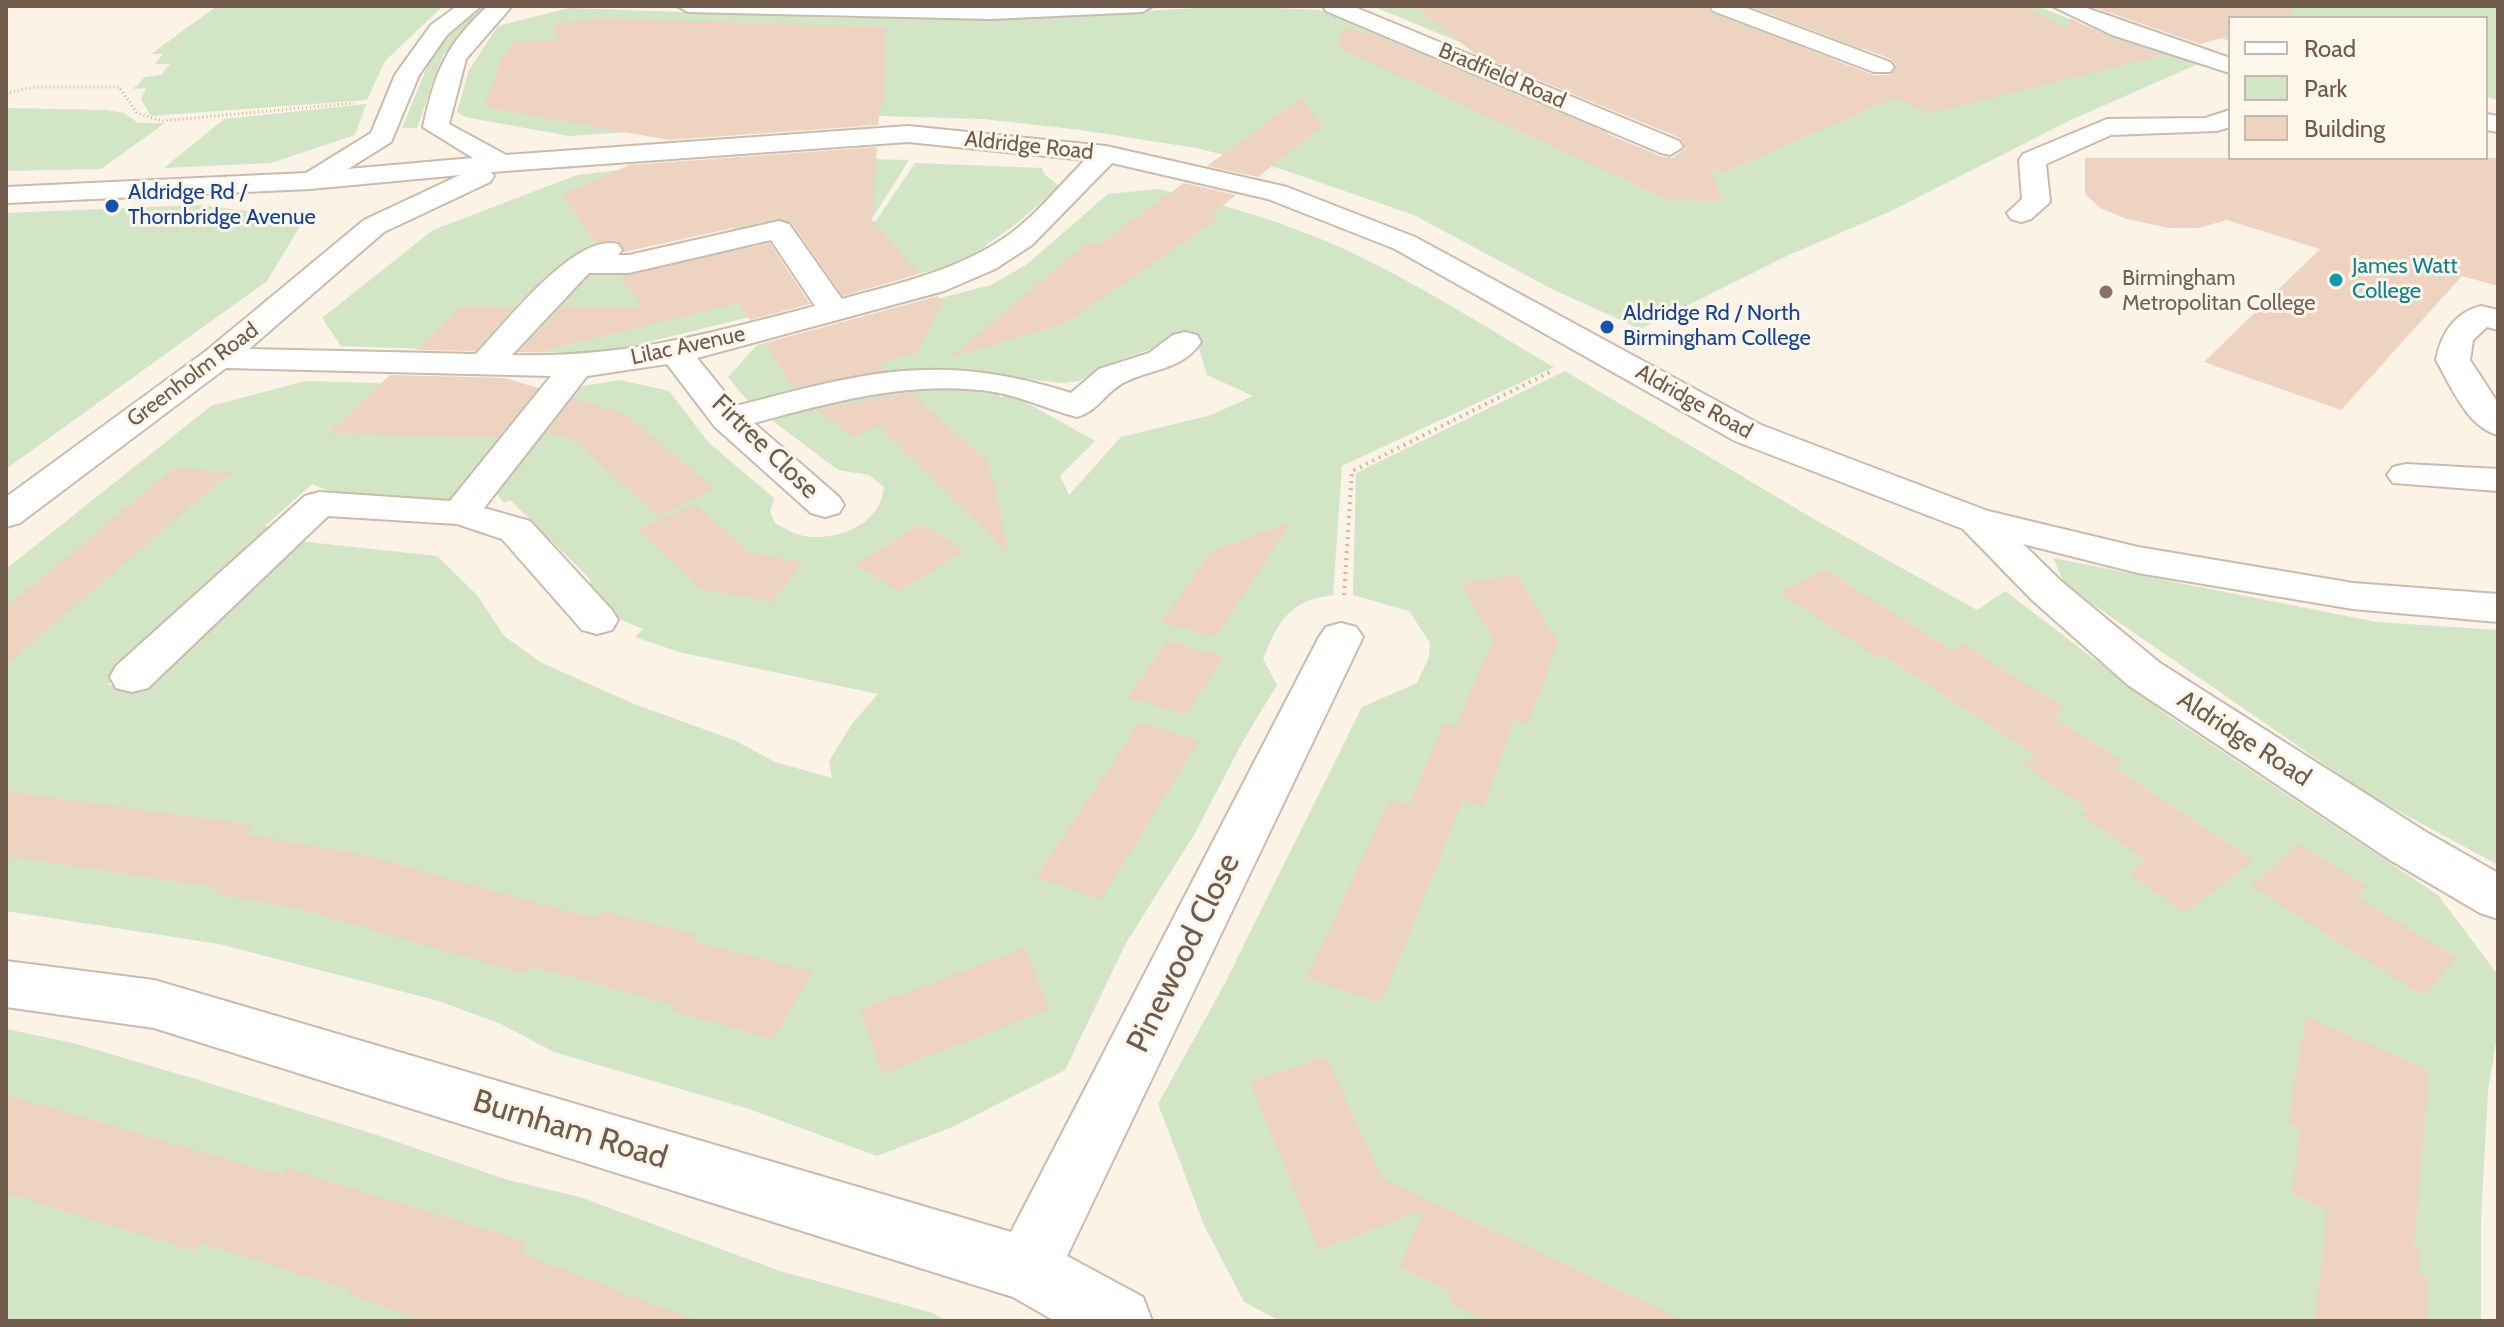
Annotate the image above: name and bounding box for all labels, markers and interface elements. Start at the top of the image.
legend [2228,16,2488,160]
text: Road [2304,34,2356,63]
street label: Bradfield Road [1434,37,1570,115]
text: Park [2304,74,2347,103]
text: Building [2304,114,2385,143]
street label: Aldridge Road [963,126,1095,166]
place label: Aldridge Rd / Thornbridge Avenue [128,180,316,232]
marker: Aldridge Rd / Thornbridge Avenue [103,197,121,215]
place label: James Watt College [2352,254,2458,306]
place label: Birmingham Metropolitan College [2122,266,2316,318]
marker: James Watt College [2327,271,2345,289]
marker: Birmingham Metropolitan College [2097,283,2115,301]
place label: Aldridge Rd / North Birmingham College [1623,301,1811,352]
street label: Greenholm Road [122,317,264,433]
marker: Aldridge Rd / North Birmingham College [1598,318,1616,336]
street label: Lilac Avenue [628,321,748,371]
street label: Aldridge Road [1631,359,1757,445]
street label: Firtree Close [705,388,825,506]
street label: Aldridge Road [2171,684,2317,794]
street label: Pinewood Close [1119,847,1249,1059]
street label: Burnham Road [468,1082,672,1178]

